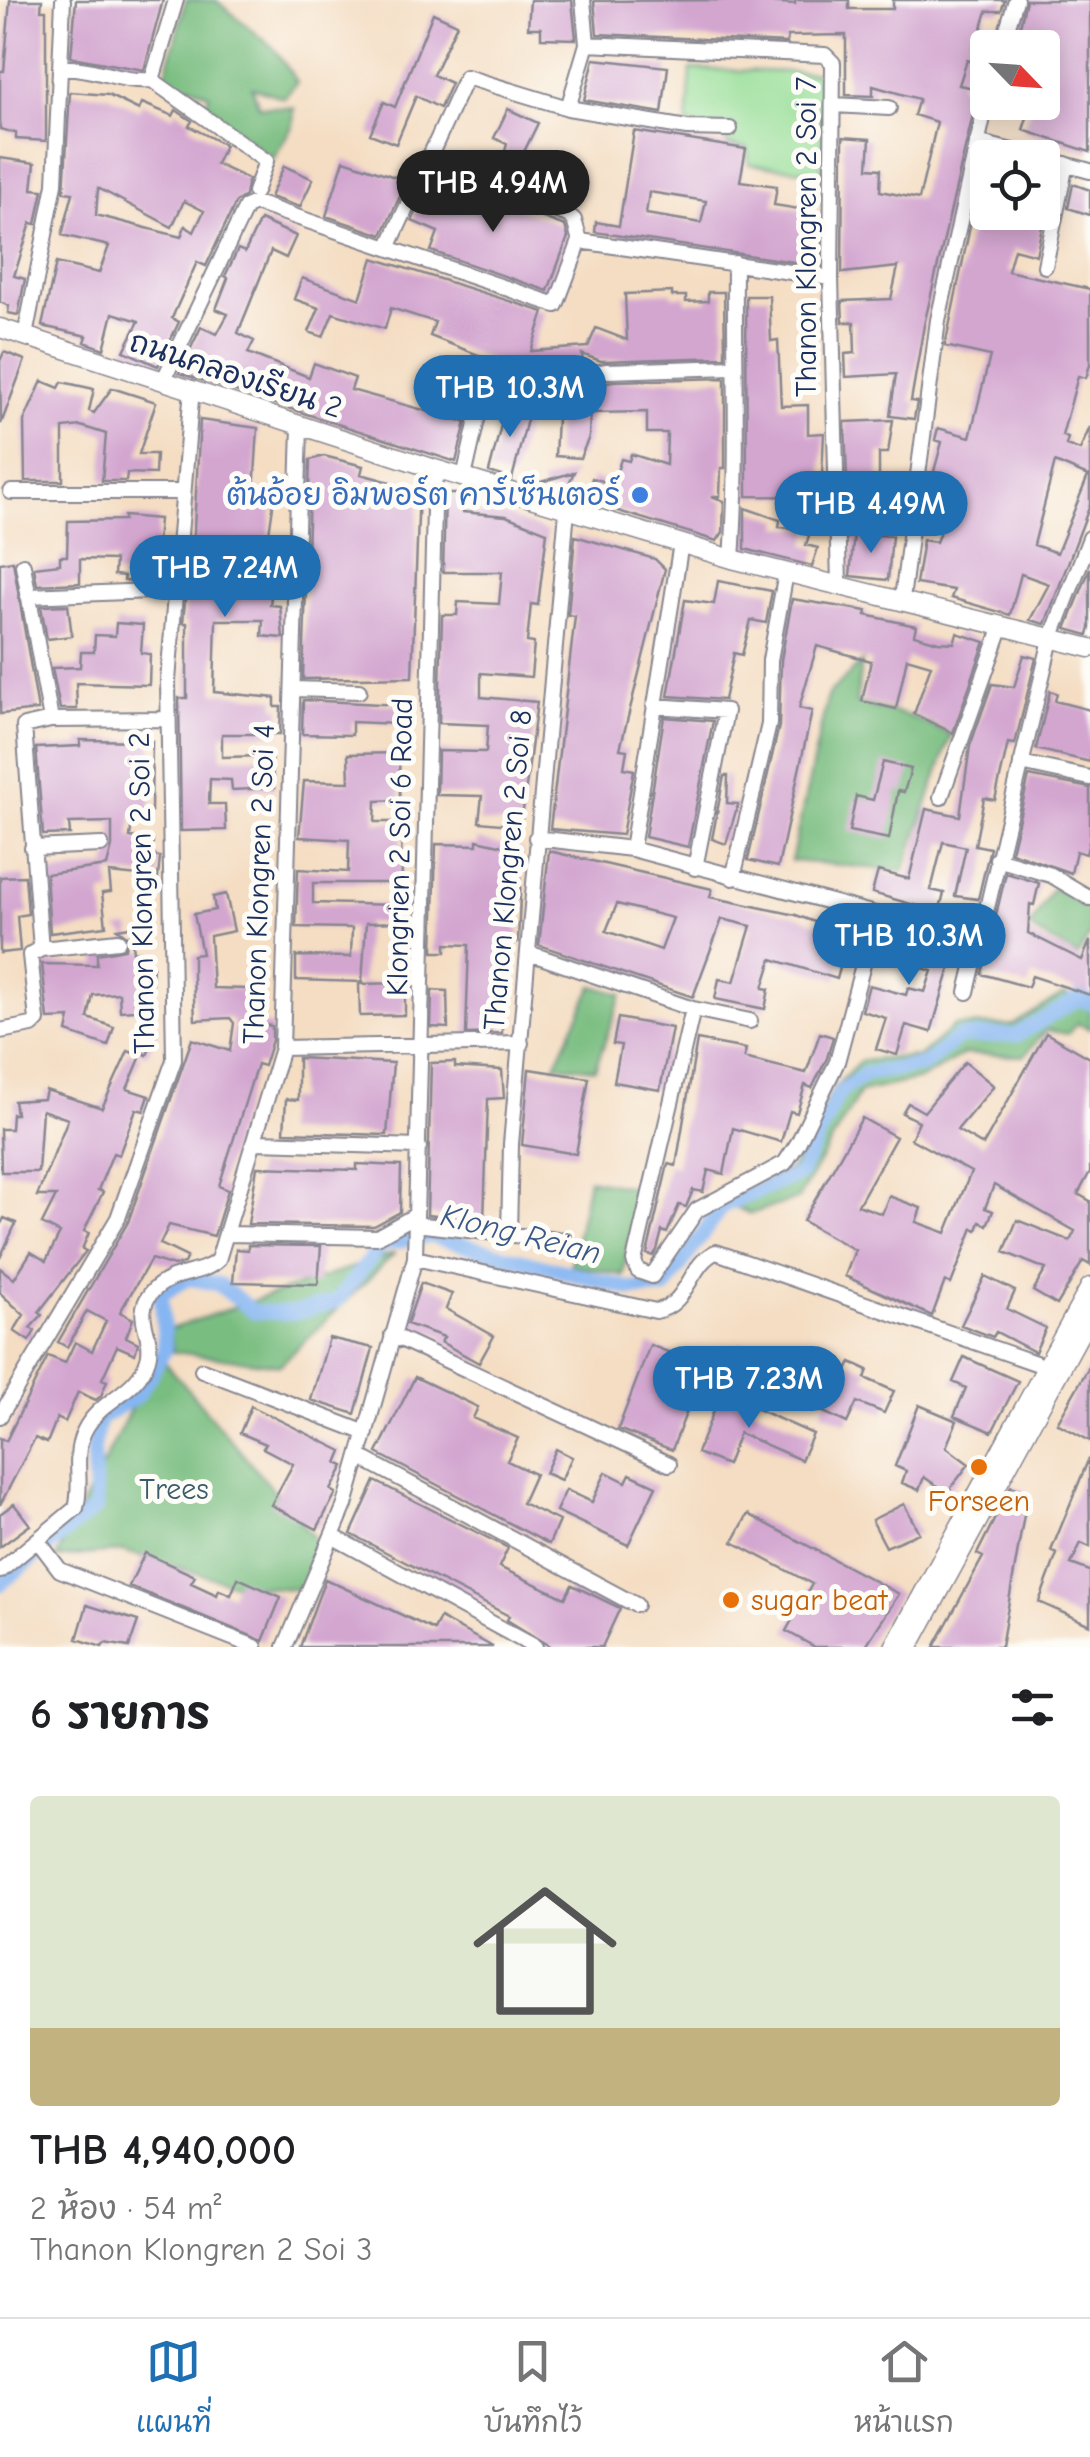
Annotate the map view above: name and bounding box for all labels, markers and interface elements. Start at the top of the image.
north arrow [970,30,1060,120]
map controls [970,30,1060,230]
street label: Thanon Klongren 2 Soi 7 [789,77,824,397]
button: locate [970,140,1060,230]
pin: THB 4.94M [379,150,607,235]
text: THB 4.94M [419,164,567,201]
street label: ถนนคลองเรียน 2 [125,322,347,426]
pin: THB 10.3M [396,355,624,440]
text: THB 10.3M [436,369,584,406]
pin: THB 4.49M [757,471,985,556]
place label: ต้นอ้อย อิมพอร์ต คาร์เซ็นเตอร์ [226,474,620,513]
marker: ต้นอ้อย อิมพอร์ต คาร์เซ็นเตอร์ [629,484,651,506]
text: THB 4.49M [797,485,945,522]
pin: THB 7.24M [111,535,339,620]
text: THB 7.24M [152,549,298,586]
street label: Klongrien 2 Soi 6 Road [380,698,420,996]
street label: Thanon Klongren 2 Soi 8 [477,708,539,1032]
street label: Thanon Klongren 2 Soi 4 [236,723,282,1045]
street label: Thanon Klongren 2 Soi 2 [122,732,162,1054]
pin: THB 10.3M [795,903,1023,988]
text: THB 10.3M [835,917,983,954]
water label: Klong Reian [437,1196,605,1272]
pin: THB 7.23M [635,1346,863,1431]
text: THB 7.23M [675,1360,823,1397]
marker: Forseen [968,1456,990,1478]
park label: Trees [139,1472,209,1507]
place label: Forseen [928,1484,1030,1519]
place label: sugar beat [751,1583,889,1618]
marker: sugar beat [720,1589,742,1611]
icon: filters [1005,1680,1060,1735]
text: 6 รายการ [30,1690,210,1739]
icon: home [455,1861,635,2041]
text: THB 4,940,000 [30,2126,296,2175]
text: 2 ห้อง · 54 m² [30,2190,222,2227]
text: Thanon Klongren 2 Soi 3 [30,2231,373,2268]
tab: แผนที่ [136,2334,212,2443]
tab: บันทึกไว้ [484,2334,582,2443]
tab: หน้าแรก [854,2334,954,2443]

